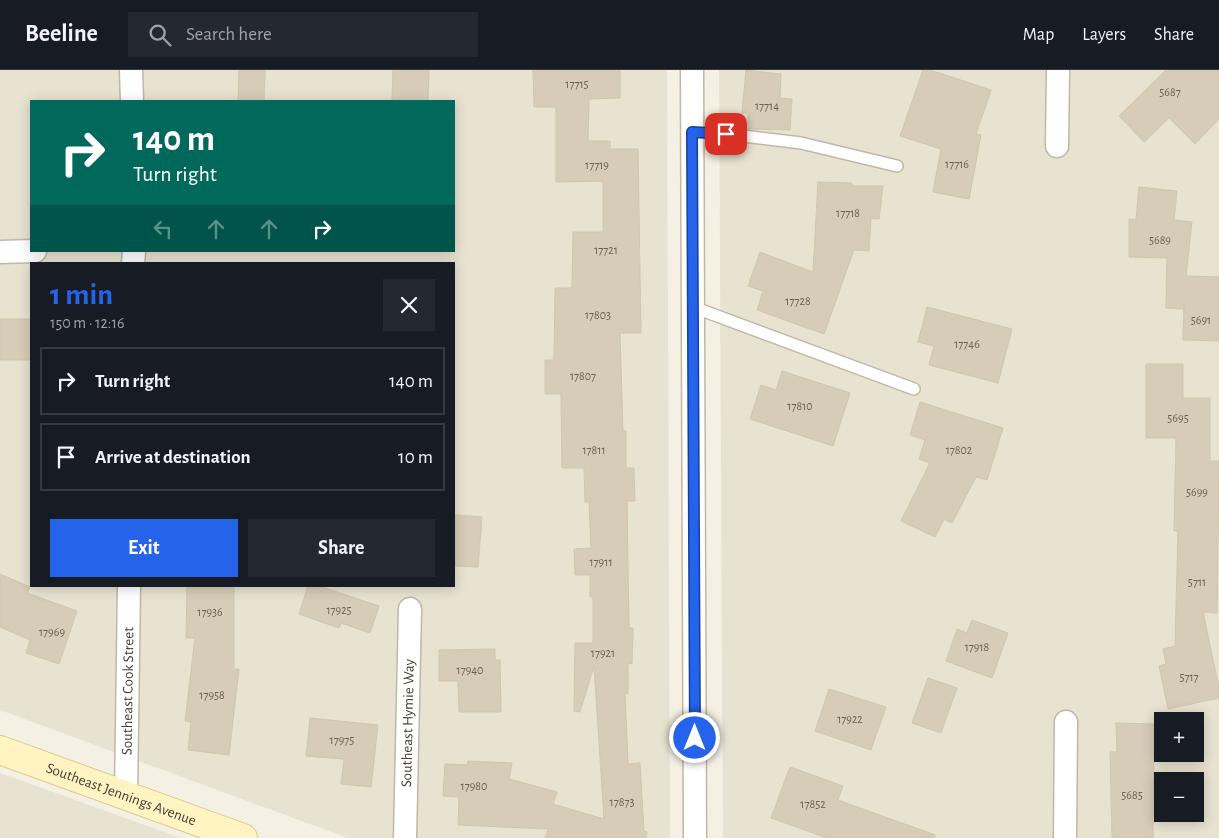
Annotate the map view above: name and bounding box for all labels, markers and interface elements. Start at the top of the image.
search box [128,12,478,57]
icon: search [146,21,174,49]
text: Beeline [25,22,98,46]
text: Search here [186,25,272,44]
text: Map [1023,26,1054,44]
text: Layers [1082,26,1126,44]
text: Share [1154,26,1194,44]
house number: 17715 [565,78,589,90]
house number: 5687 [1159,86,1181,98]
house number: 17714 [755,100,779,112]
pin [705,113,747,155]
icon: right [50,120,115,185]
icon: arrive [712,120,740,148]
text: 140 m [133,122,215,157]
house number: 17716 [945,158,969,170]
house number: 17719 [585,159,609,171]
text: Turn right [133,163,217,185]
house number: 17718 [836,207,860,219]
icon: left [149,215,177,243]
icon: ahead [202,215,230,243]
icon: ahead [255,215,283,243]
icon: right [308,215,336,243]
house number: 5689 [1149,234,1171,246]
house number: 17721 [594,244,618,256]
button: close [383,279,435,331]
text: 1 min [50,280,113,310]
house number: 17728 [785,295,811,307]
house number: 17803 [585,309,611,321]
house number: 5691 [1191,314,1211,326]
text: 150 m · 12:16 [50,315,125,331]
house number: 17746 [954,338,980,350]
icon: right [52,367,80,395]
house number: 17807 [570,370,596,382]
text: Turn right [95,372,170,391]
text: 140 m [389,372,433,391]
house number: 17810 [787,400,813,412]
house number: 5695 [1167,412,1189,424]
icon: arrive [52,443,80,471]
house number: 17811 [582,444,606,456]
house number: 17802 [946,444,973,456]
text: Arrive at destination [95,448,251,467]
text: 10 m [398,448,433,467]
house number: 5699 [1186,486,1208,498]
button: Exit [50,519,238,577]
button: Share [248,519,435,577]
house number: 17911 [589,556,613,568]
house number: 5711 [1188,576,1206,588]
house number: 17925 [326,604,352,616]
house number: 17936 [197,606,223,618]
house number: 17969 [39,626,65,638]
street label: Southeast Cook Street [120,627,136,755]
house number: 17918 [965,641,990,653]
house number: 17921 [591,647,615,659]
street label: Southeast Hymie Way [399,658,417,787]
house number: 17940 [457,664,483,676]
house number: 5717 [1179,671,1199,683]
house number: 17958 [199,689,225,701]
position arrow [668,711,720,763]
map controls [1154,712,1204,822]
button: + [1154,712,1204,762]
house number: 17922 [837,713,863,725]
house number: 17975 [330,734,354,746]
street label: Southeast Jennings Avenue [44,760,198,828]
button: − [1154,772,1204,822]
house number: 17980 [461,780,487,792]
house number: 5685 [1121,789,1143,801]
house number: 17873 [610,796,634,808]
house number: 17852 [800,798,826,810]

